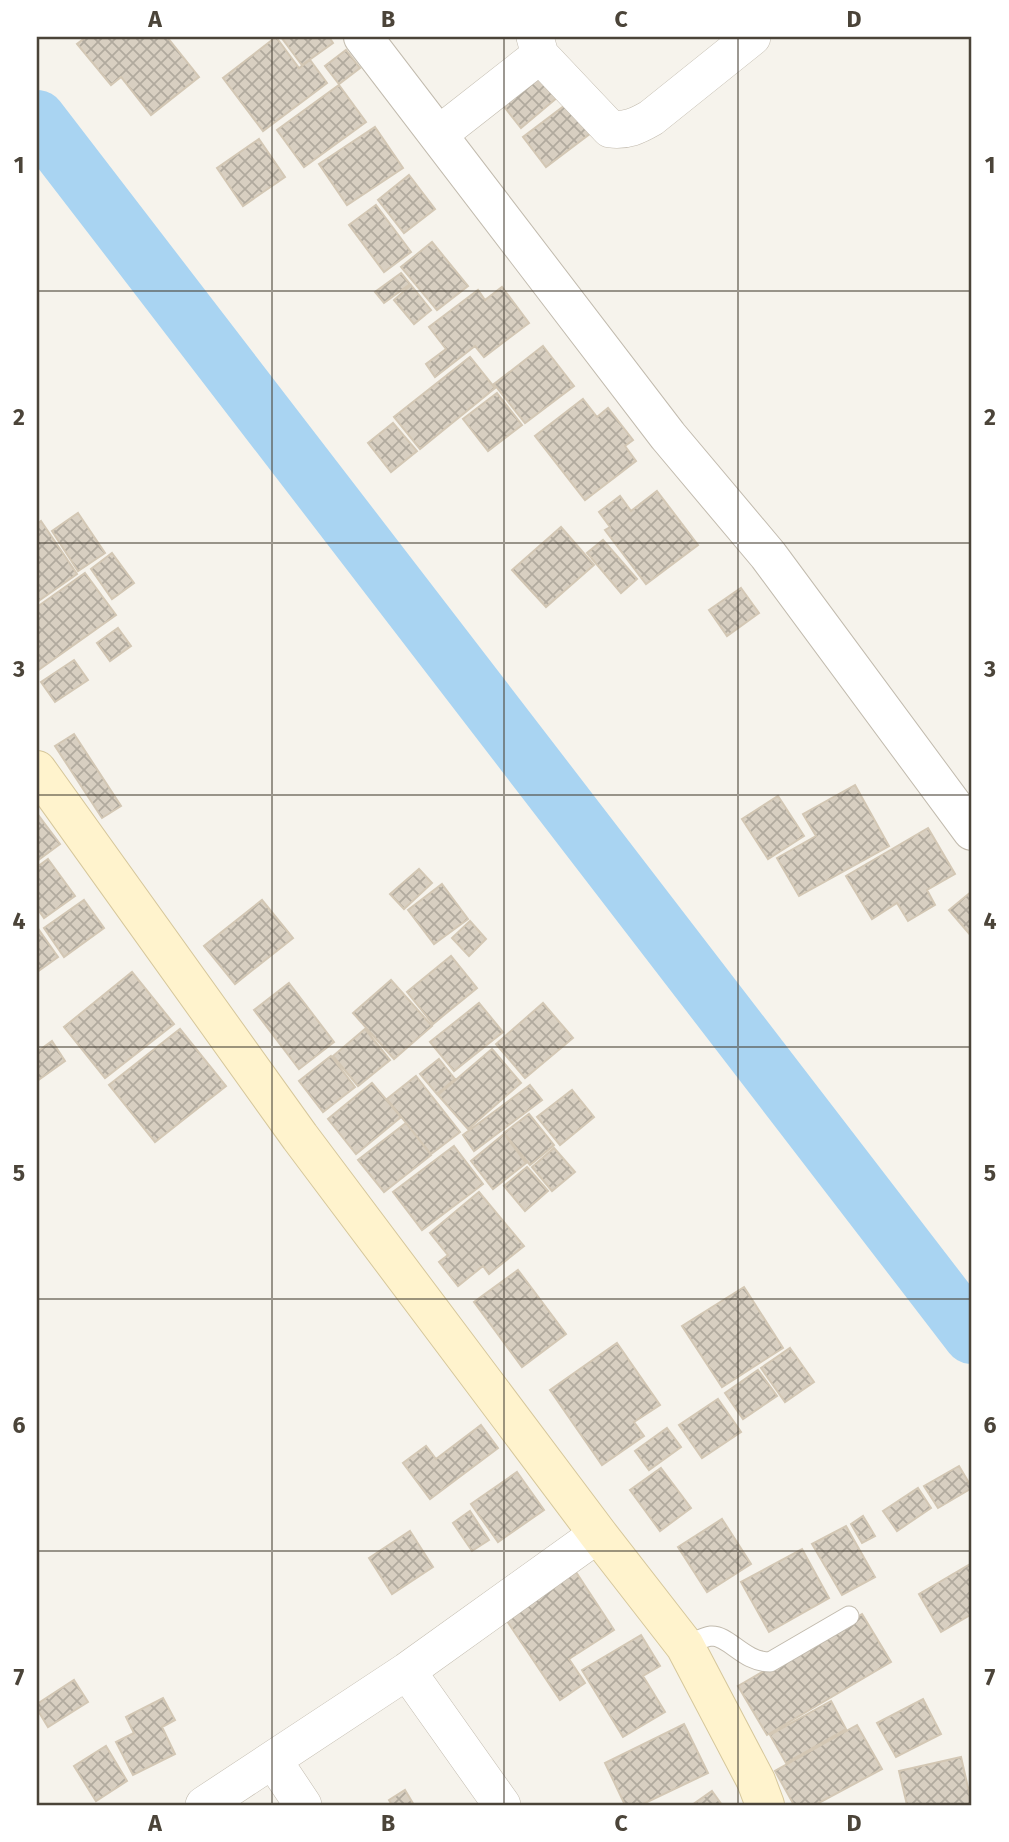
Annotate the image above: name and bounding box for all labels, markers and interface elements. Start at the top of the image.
text: A [147,5,162,33]
text: B [381,5,395,33]
text: C [614,5,628,33]
text: D [847,5,862,33]
text: 1 [14,151,24,179]
text: 1 [985,151,995,179]
text: 2 [13,403,25,431]
text: 2 [984,403,996,431]
text: 3 [12,655,25,683]
text: 3 [983,655,996,683]
text: 4 [13,907,26,935]
text: 4 [984,907,997,935]
text: 5 [13,1159,25,1187]
text: 5 [984,1159,996,1187]
text: 6 [13,1411,26,1439]
text: 6 [984,1411,997,1439]
text: 7 [14,1663,25,1691]
text: 7 [985,1663,996,1691]
text: A [147,1809,162,1837]
text: B [381,1809,395,1837]
text: C [614,1809,628,1837]
text: D [847,1809,862,1837]

